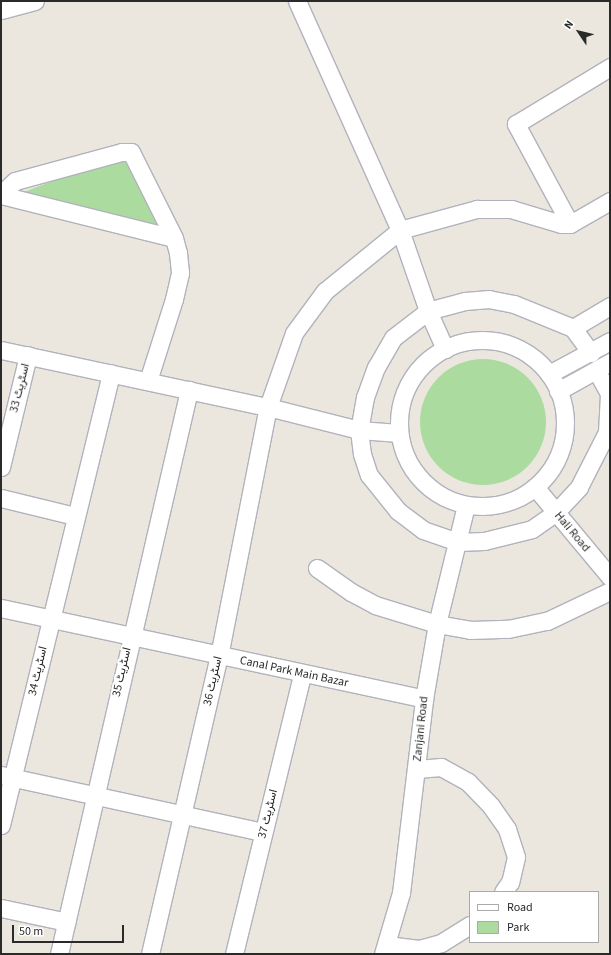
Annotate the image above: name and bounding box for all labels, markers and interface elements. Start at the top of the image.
north arrow [559,12,599,52]
text: N [561,18,577,32]
street label: اسٹریٹ 33 [7,362,33,414]
street label: Hali Road [551,509,593,555]
street label: اسٹریٹ 34 [25,645,51,697]
street label: اسٹریٹ 35 [109,646,135,698]
street label: Canal Park Main Bazar [238,653,350,691]
street label: اسٹریٹ 36 [200,655,226,707]
street label: Zanjani Road [410,696,432,762]
street label: اسٹریٹ 37 [255,788,281,840]
legend [469,891,599,943]
text: Road [507,899,533,916]
scale bar [14,917,126,943]
text: Park [507,919,529,936]
text: 50 m [19,923,43,940]

